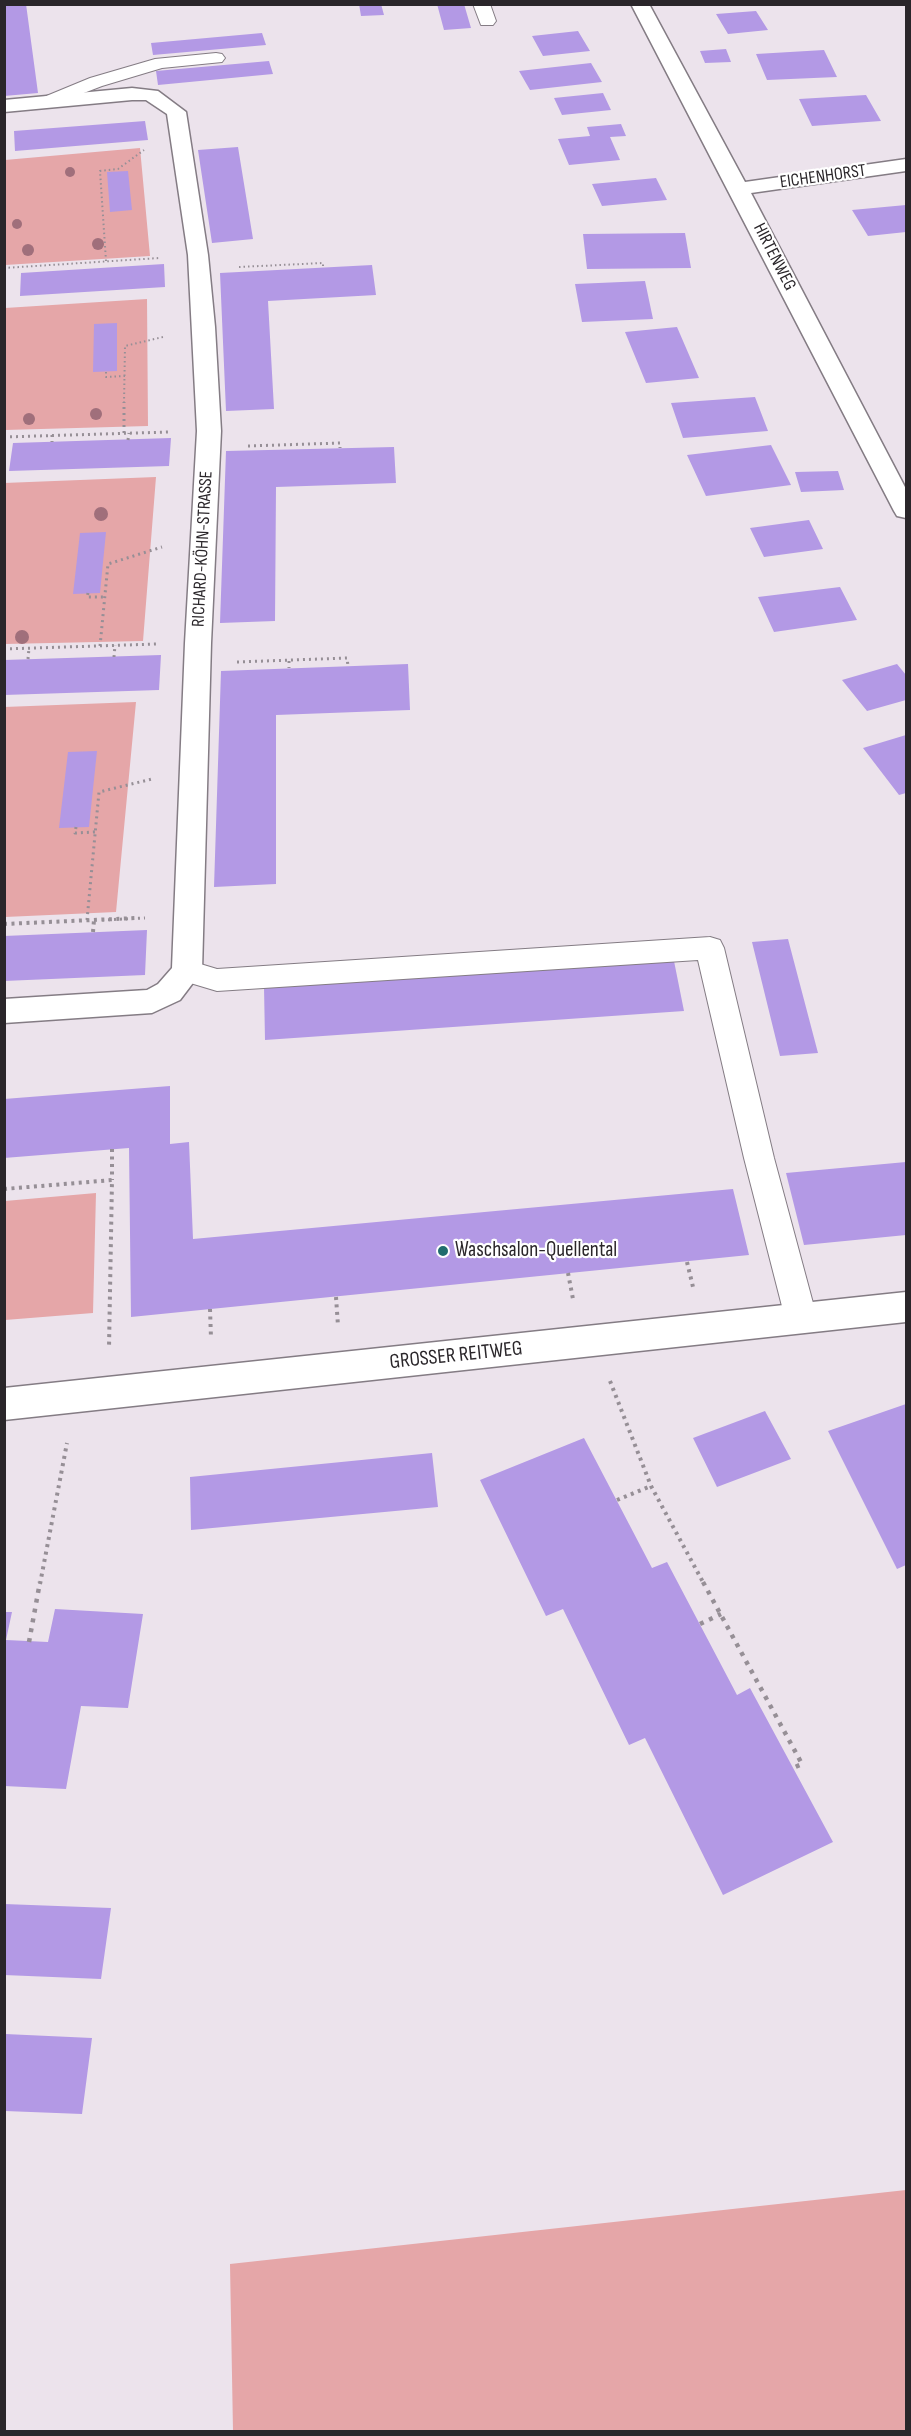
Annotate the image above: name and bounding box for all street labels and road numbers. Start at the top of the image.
street label: EICHENHORST [779,160,867,194]
street label: HIRTENWEG [748,220,800,294]
street label: RICHARD-KÖHN-STRASSE [188,470,218,628]
street label: GROSSER REITWEG [388,1336,524,1376]

